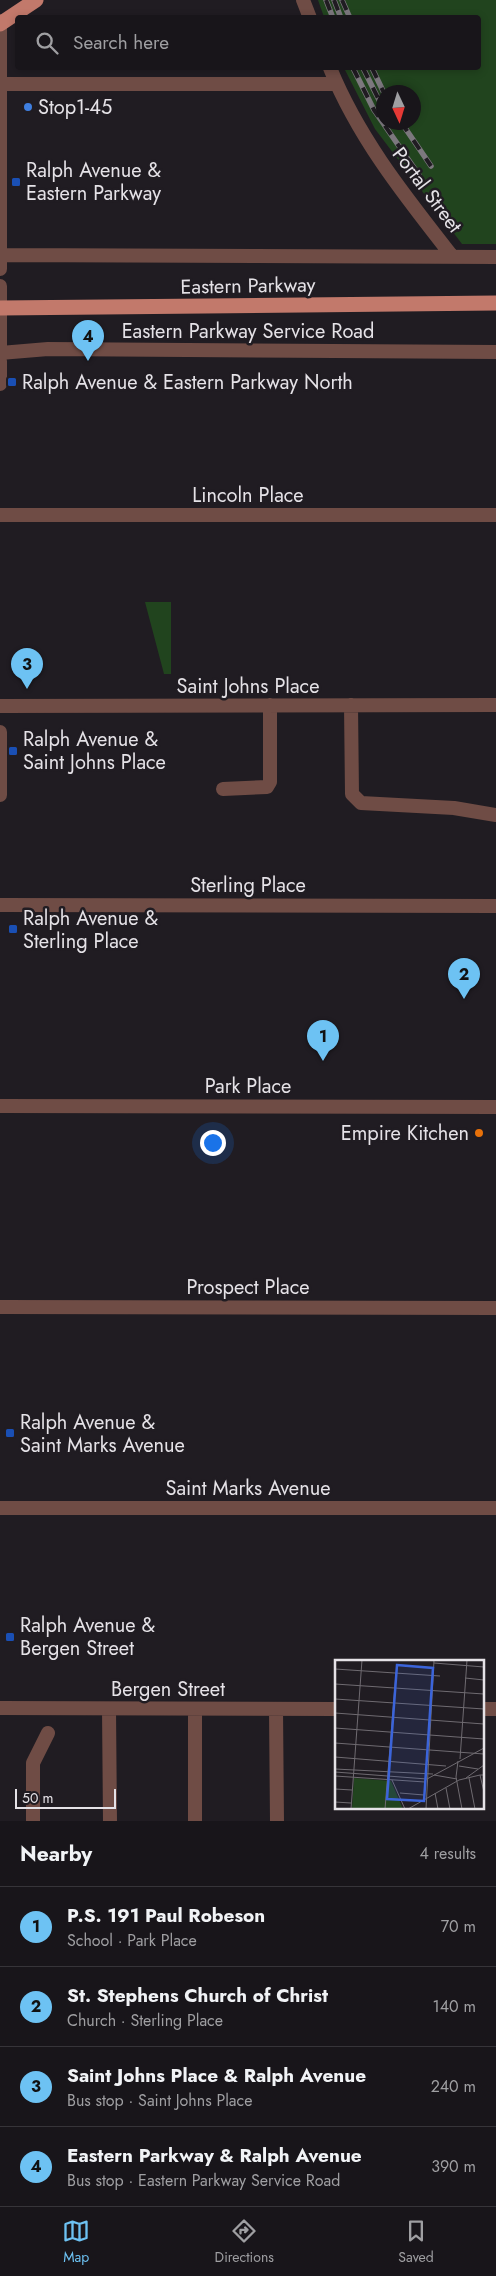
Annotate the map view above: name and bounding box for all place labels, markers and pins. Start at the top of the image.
place label: Stop1-45 [38,93,112,122]
marker: Stop1-45 [22,101,34,113]
place label: Ralph Avenue & Eastern Parkway [26,156,162,208]
marker: Ralph Avenue & Eastern Parkway [10,176,22,188]
pin: 4 [72,320,104,361]
place label: Ralph Avenue & Eastern Parkway North [22,368,353,397]
marker: Ralph Avenue & Eastern Parkway North [6,376,18,388]
pin: 3 [11,648,43,689]
place label: Ralph Avenue & Saint Johns Place [23,725,166,777]
marker: Ralph Avenue & Saint Johns Place [7,745,19,757]
place label: Ralph Avenue & Sterling Place [23,904,159,956]
marker: Ralph Avenue & Sterling Place [7,923,19,935]
pin: 2 [448,958,480,999]
pin: 1 [307,1020,339,1061]
place label: Empire Kitchen [341,1119,469,1148]
marker: Empire Kitchen [473,1127,485,1139]
place label: Ralph Avenue & Saint Marks Avenue [20,1408,185,1460]
marker: Ralph Avenue & Saint Marks Avenue [4,1427,16,1439]
place label: Ralph Avenue & Bergen Street [20,1611,156,1663]
marker: Ralph Avenue & Bergen Street [4,1631,16,1643]

